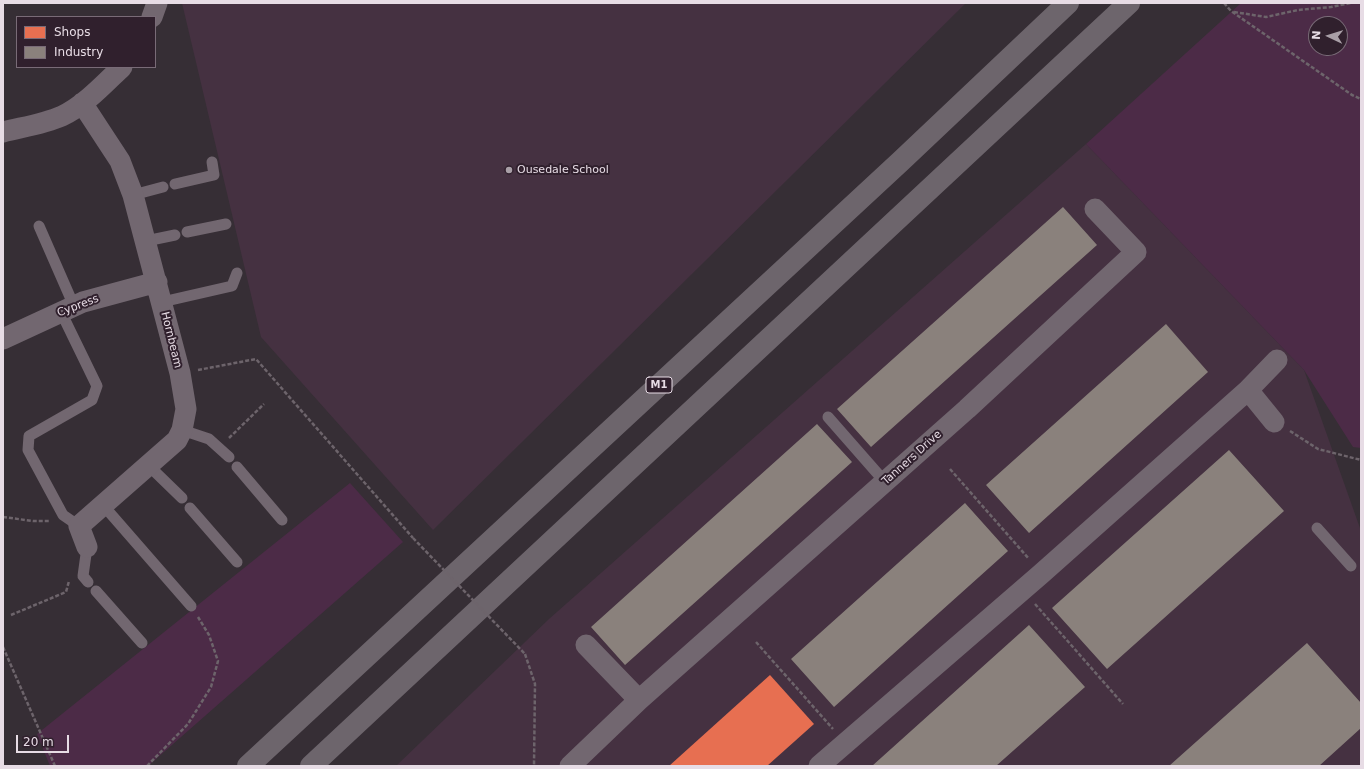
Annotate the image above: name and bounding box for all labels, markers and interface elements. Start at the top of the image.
legend [16,16,156,68]
north arrow [1308,16,1348,56]
text: Shops [54,25,90,39]
text: N [1310,30,1323,40]
text: Industry [54,45,103,59]
place label: Ousedale School [517,163,609,177]
marker: Ousedale School [504,165,514,175]
street label: Cypress [55,292,101,320]
street label: Hornbeam [158,311,184,369]
road number: M1 [646,377,672,393]
street label: Tanners Drive [880,428,944,488]
scale bar [18,727,71,753]
text: 20 m [23,735,54,749]

